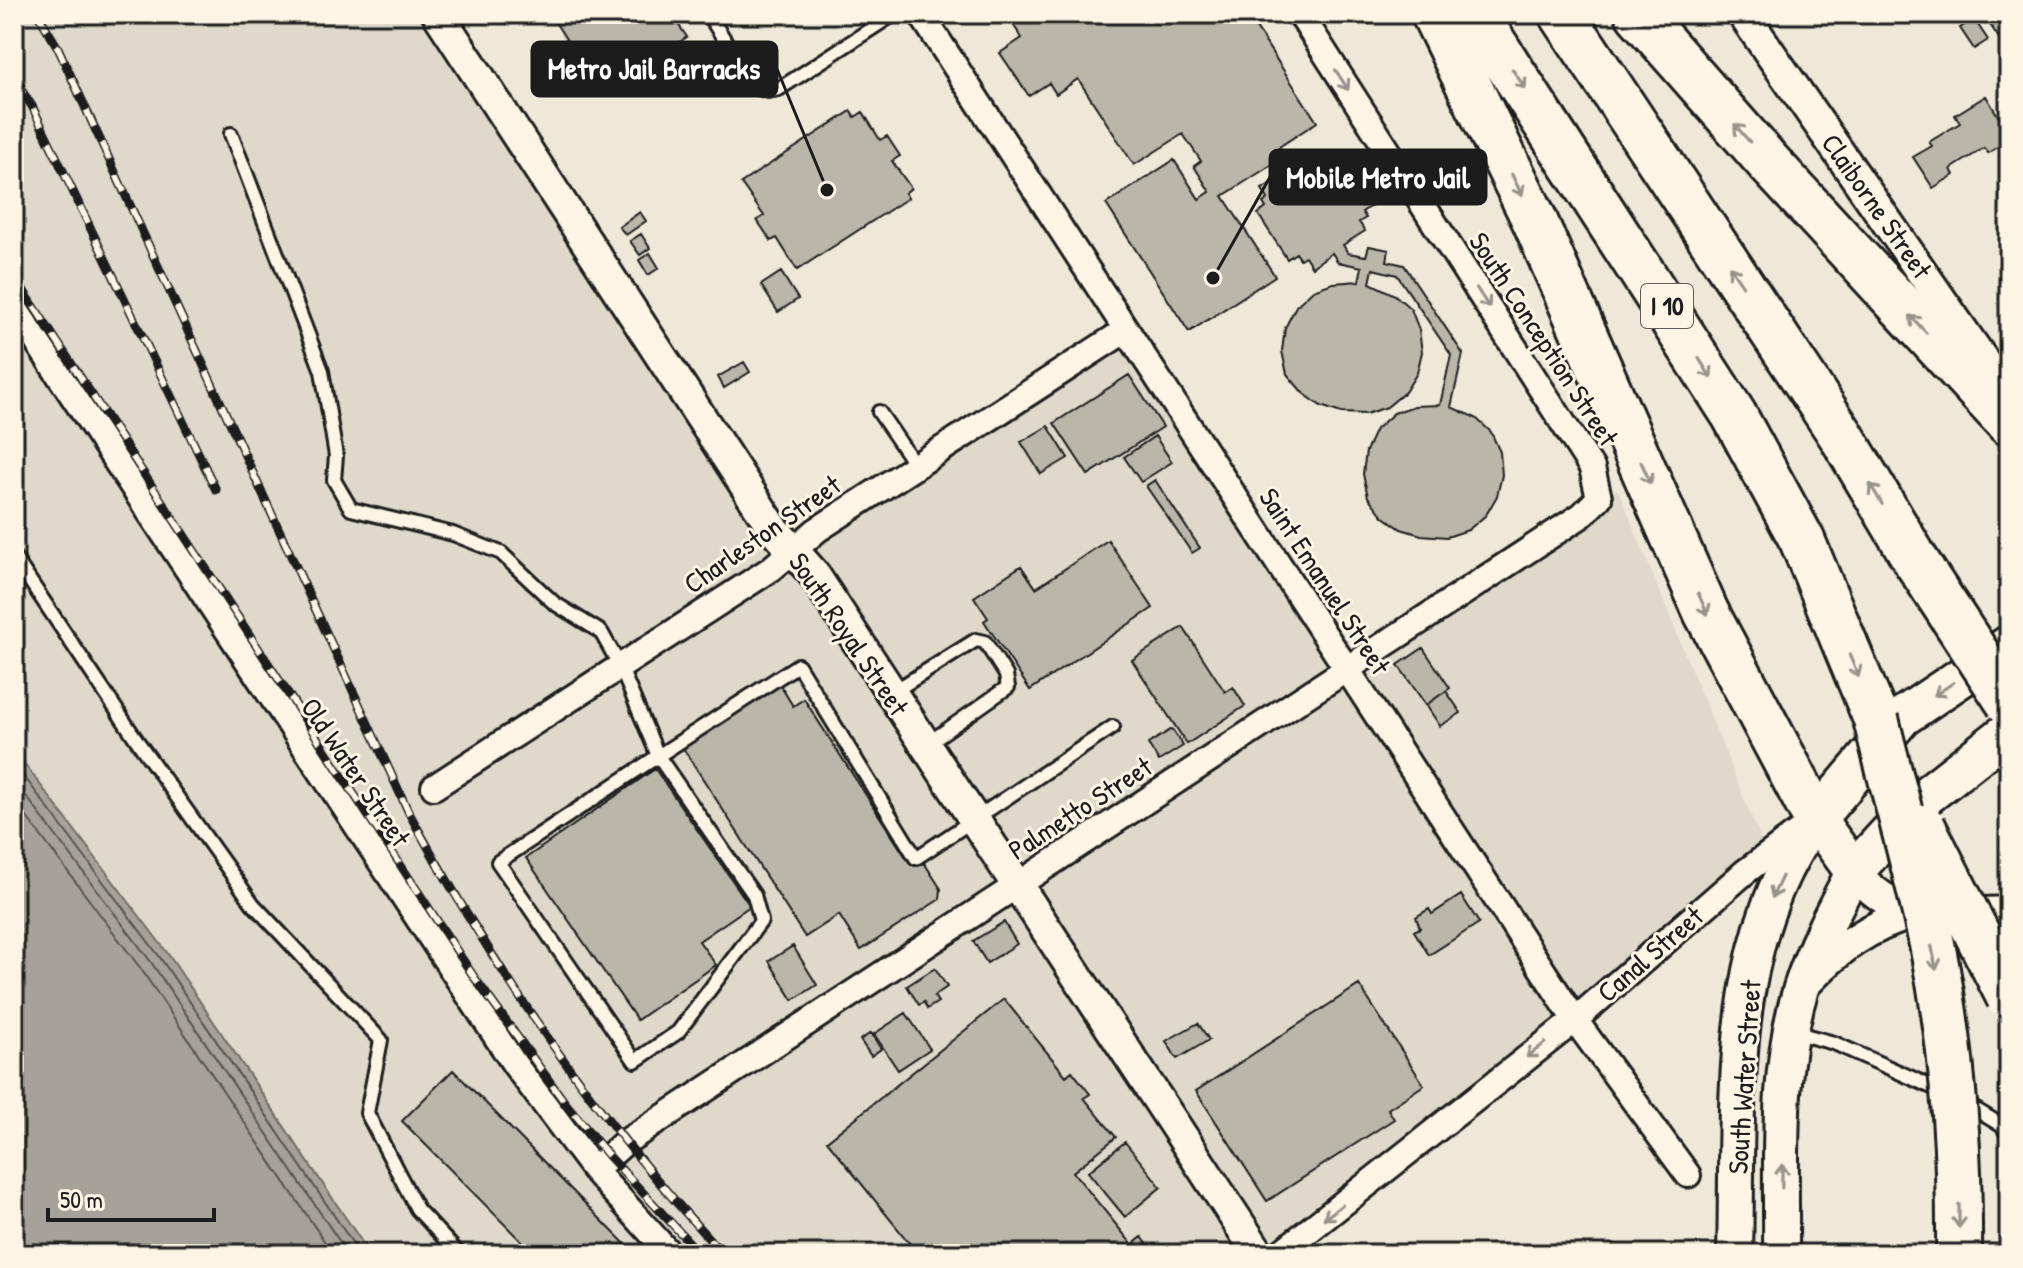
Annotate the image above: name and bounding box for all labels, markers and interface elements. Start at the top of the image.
callout: Metro Jail Barracks [532,42,777,96]
text: Metro Jail Barracks [548,48,761,88]
one-way arrow [1511,67,1527,90]
one-way arrow [1334,68,1351,90]
one-way arrow [1734,123,1752,143]
street label: Claiborne Street [1813,126,1941,286]
callout: Mobile Metro Jail [1270,150,1486,204]
text: Mobile Metro Jail [1286,157,1471,197]
one-way arrow [1510,172,1525,196]
street label: South Conception Street [1461,225,1628,454]
one-way arrow [1727,265,1744,287]
road number: I 10 [1641,284,1693,328]
one-way arrow [1475,286,1491,309]
one-way arrow [1910,315,1928,335]
one-way arrow [1697,356,1713,379]
one-way arrow [1639,460,1654,485]
street label: Charleston Street [676,466,848,602]
street label: Saint Emanuel Street [1250,480,1400,682]
one-way arrow [1868,483,1884,506]
street label: South Royal Street [780,545,918,723]
one-way arrow [1696,592,1711,616]
one-way arrow [1848,653,1862,678]
one-way arrow [1934,681,1956,697]
street label: Old Water Street [292,690,420,854]
street label: Palmetto Street [1001,747,1160,869]
one-way arrow [1769,874,1784,898]
street label: Canal Street [1589,897,1711,1011]
one-way arrow [1928,944,1943,970]
street label: South Water Street [1718,978,1770,1175]
one-way arrow [1526,1041,1547,1059]
one-way arrow [1774,1163,1790,1190]
scale bar [48,1172,214,1222]
text: 50 m [60,1183,103,1215]
one-way arrow [1951,1202,1967,1229]
one-way arrow [1323,1203,1344,1220]

